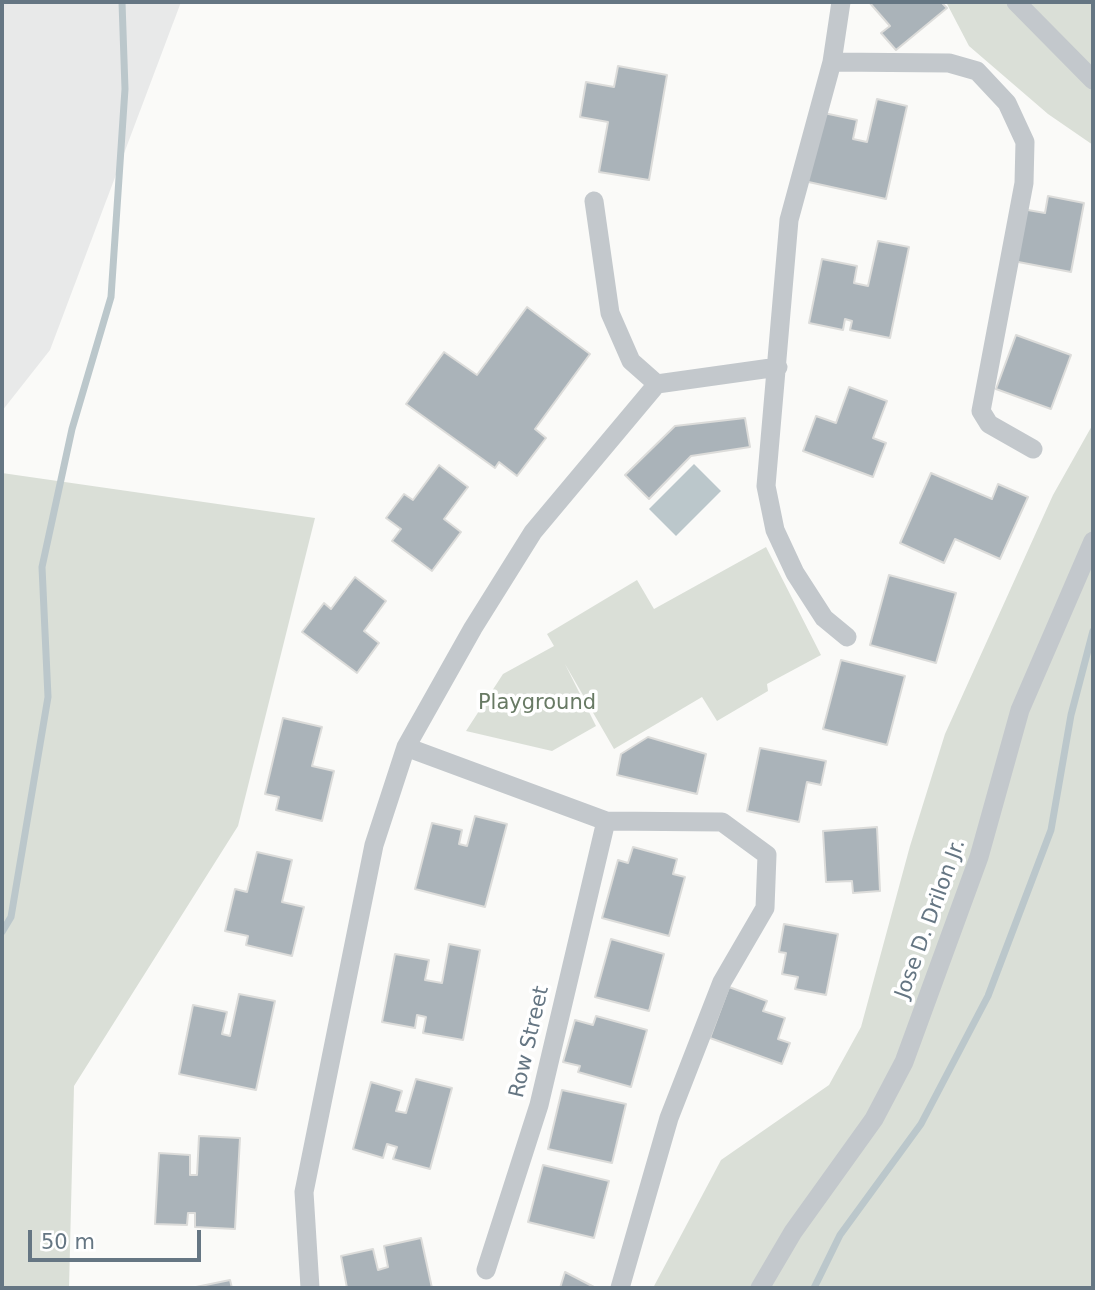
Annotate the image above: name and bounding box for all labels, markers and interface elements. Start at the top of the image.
park label: Playground [478,691,596,717]
street label: Jose D. Drilon Jr. [890,836,972,1002]
street label: Row Street [505,984,555,1100]
scale bar [32,1216,205,1260]
text: 50 m [41,1230,95,1254]

